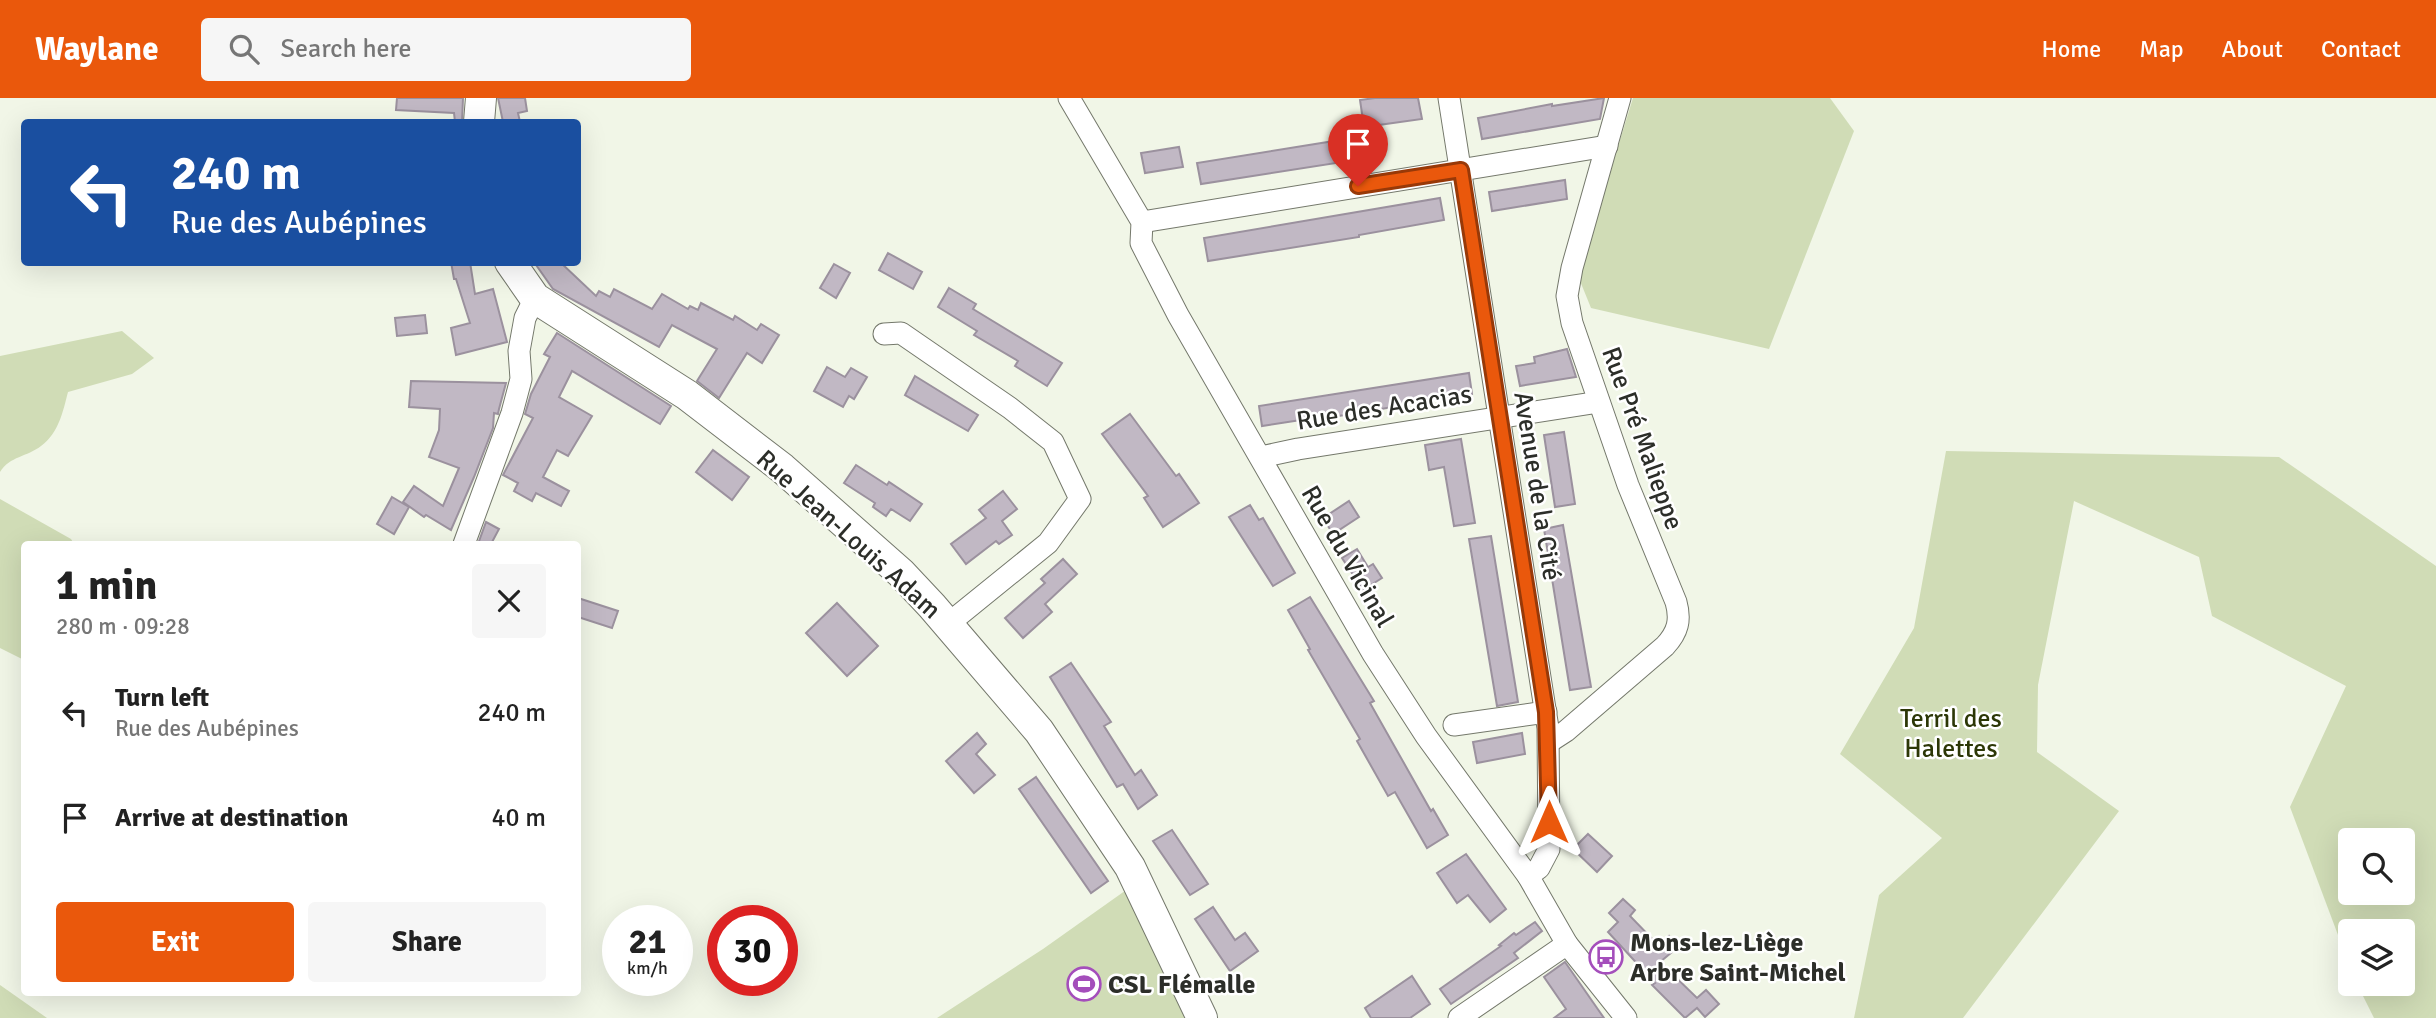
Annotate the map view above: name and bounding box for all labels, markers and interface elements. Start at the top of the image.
search box [201,18,691,81]
text: Waylane [35,29,159,70]
icon: search [225,30,263,68]
text: Search here [281,33,412,65]
text: Home [2041,34,2101,64]
text: Map [2139,34,2184,64]
text: About [2222,34,2283,64]
text: Contact [2321,34,2401,64]
pin [1328,114,1388,186]
icon: arrive [1339,125,1377,163]
text: 240 m [171,143,301,203]
icon: left [56,147,147,238]
text: Rue des Aubépines [171,203,427,242]
street label: Rue Pré Malieppe [1594,342,1690,534]
street label: Rue des Acacias [1294,378,1474,438]
street label: Avenue de la Cité [1506,390,1568,583]
street label: Rue Jean-Louis Adam [749,444,947,626]
street label: Rue du Vicinal [1294,480,1401,633]
text: 1 min [56,560,157,611]
button: close [472,564,546,638]
text: 280 m · 09:28 [56,612,190,641]
text: Turn left [115,682,209,714]
icon: left [56,694,94,732]
text: 240 m [477,697,546,729]
park label: Terril des Halettes [1900,703,2002,765]
text: Rue des Aubépines [115,714,299,743]
position arrow [1512,785,1586,859]
icon: arrive [56,799,94,837]
text: Arrive at destination [115,802,348,834]
text: 40 m [491,802,546,834]
map controls [2338,828,2415,996]
button: search [2338,828,2415,905]
button: Exit [56,902,294,982]
button: Share [308,902,546,982]
speed limit sign: 30 [707,905,798,996]
button: layers [2338,919,2415,996]
text: 21 [629,920,666,963]
place label: Mons-lez-Liège Arbre Saint-Michel [1630,927,1846,989]
bus stop icon: Mons-lez-Liège Arbre Saint-Michel [1587,938,1625,976]
text: km/h [627,957,668,979]
sports icon: CSL Flémalle [1065,965,1103,1003]
place label: CSL Flémalle [1108,969,1256,1001]

